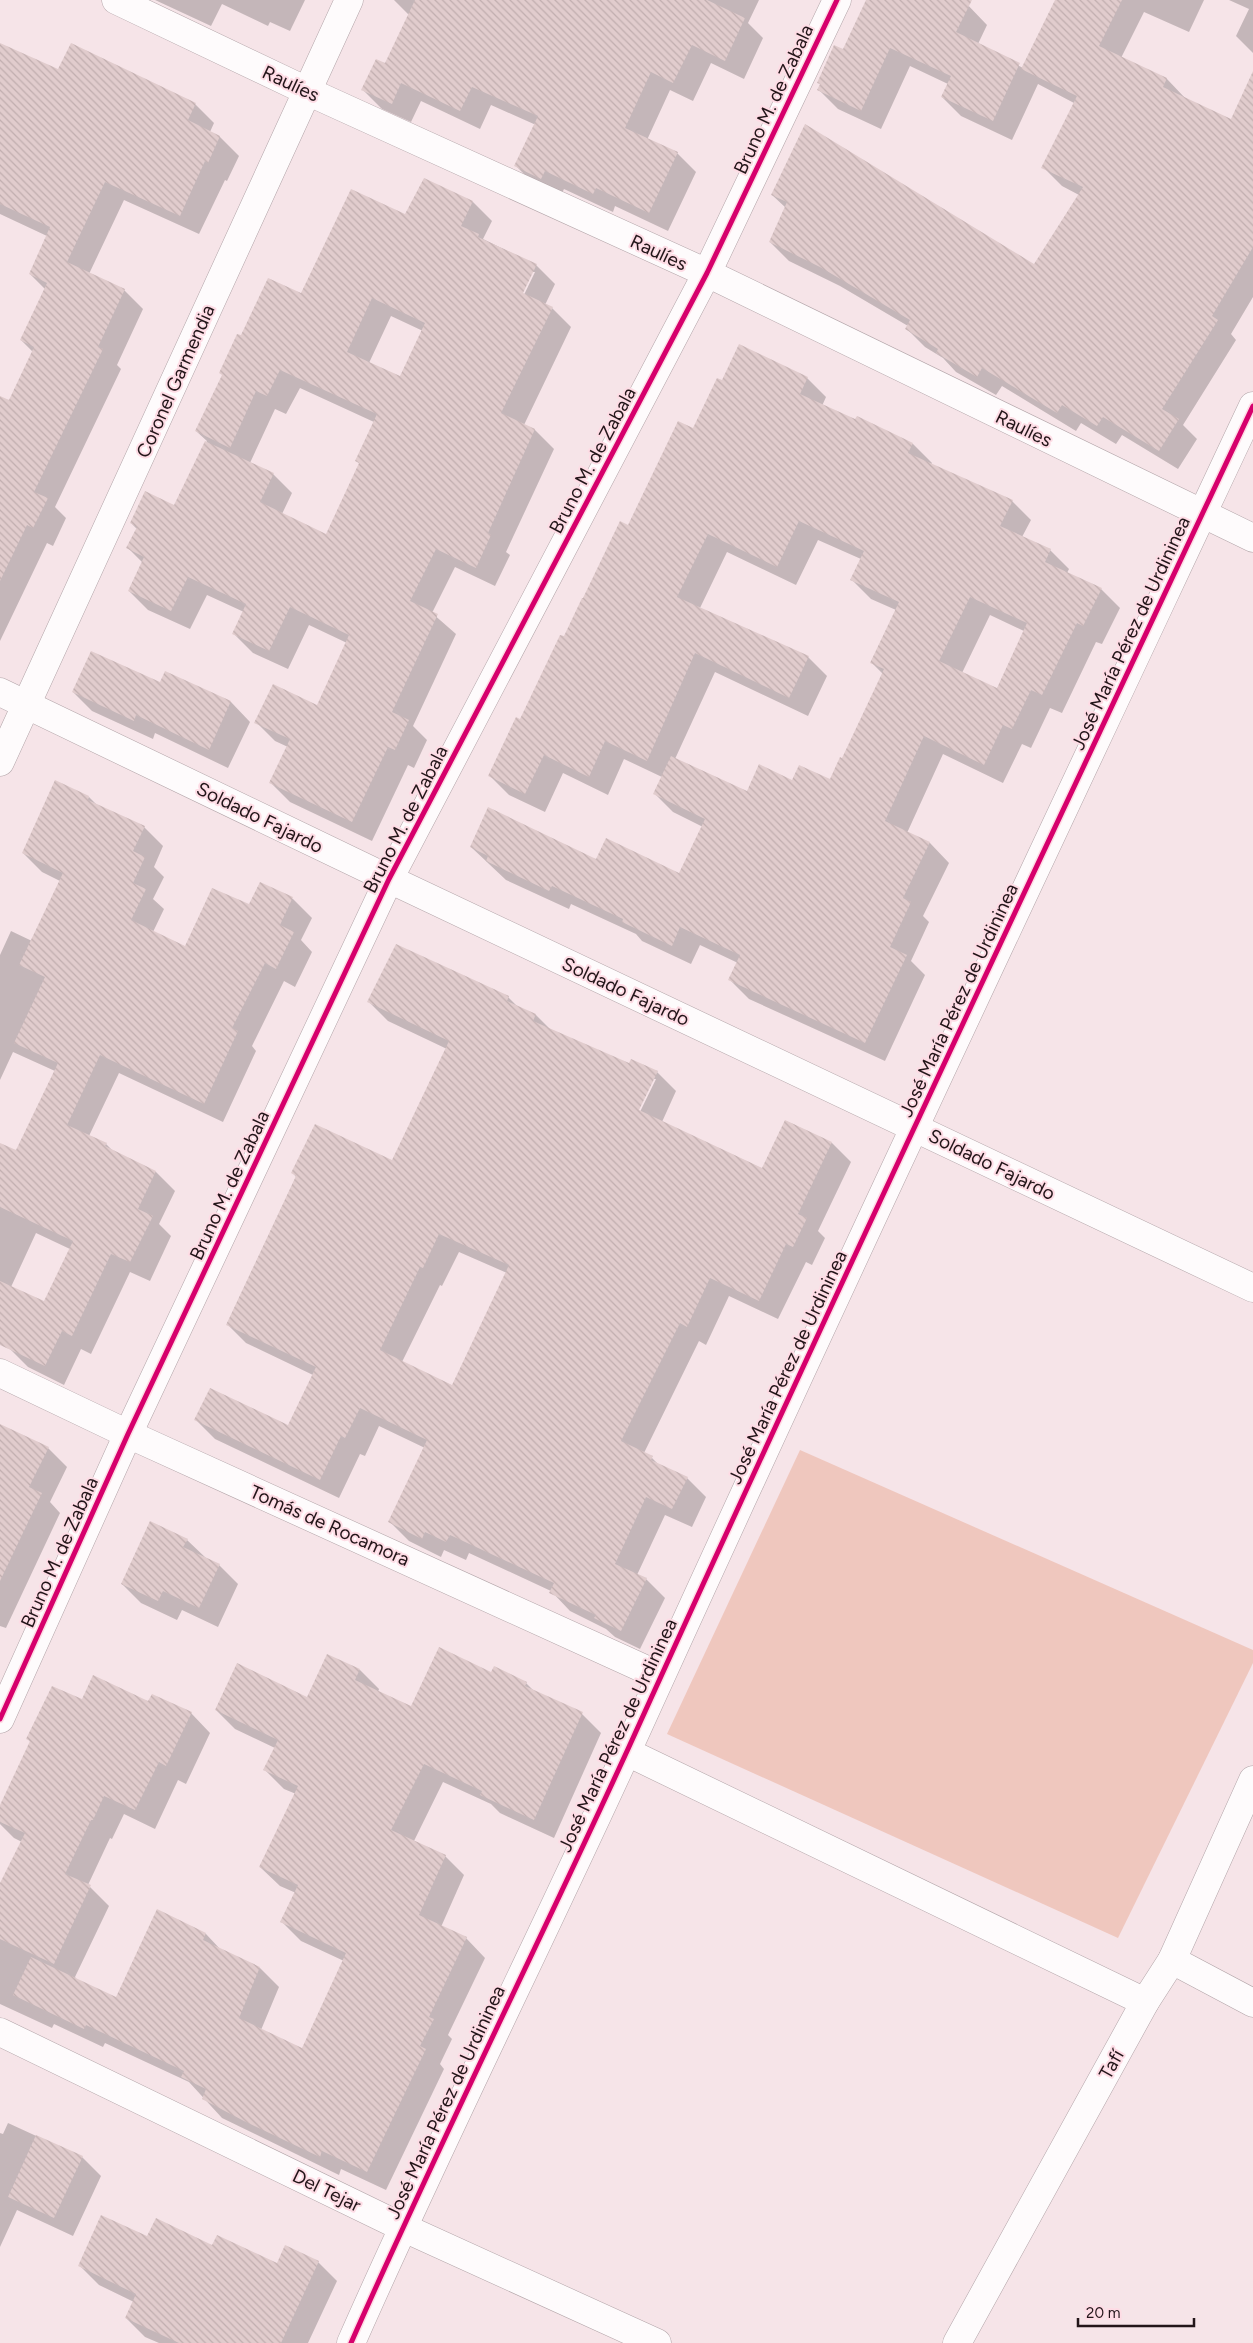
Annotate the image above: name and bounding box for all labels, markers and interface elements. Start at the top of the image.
street label: Bruno M. de Zabala [729,21,818,178]
street label: Raulíes [259,60,323,107]
street label: Raulíes [627,229,691,276]
street label: Coronel Garmendia [131,301,220,461]
street label: Bruno M. de Zabala [544,383,641,537]
street label: Raulíes [992,405,1056,452]
street label: José María Pérez de Urdininea [1066,513,1195,754]
street label: Bruno M. de Zabala [358,742,453,897]
street label: Soldado Fajardo [193,777,327,858]
street label: José María Pérez de Urdininea [894,880,1023,1121]
street label: Soldado Fajardo [558,952,693,1031]
street label: Bruno M. de Zabala [185,1107,274,1264]
street label: Soldado Fajardo [925,1124,1059,1205]
street label: José María Pérez de Urdininea [723,1247,852,1488]
street label: Bruno M. de Zabala [16,1473,103,1631]
street label: Tomás de Rocamora [247,1480,413,1571]
street label: José María Pérez de Urdininea [553,1615,682,1856]
street label: José María Pérez de Urdininea [381,1982,510,2223]
street label: Tafí [1094,2044,1130,2083]
street label: Del Tejar [289,2164,365,2217]
scale bar [1078,2296,1194,2328]
text: 20 m [1086,2304,1120,2322]

